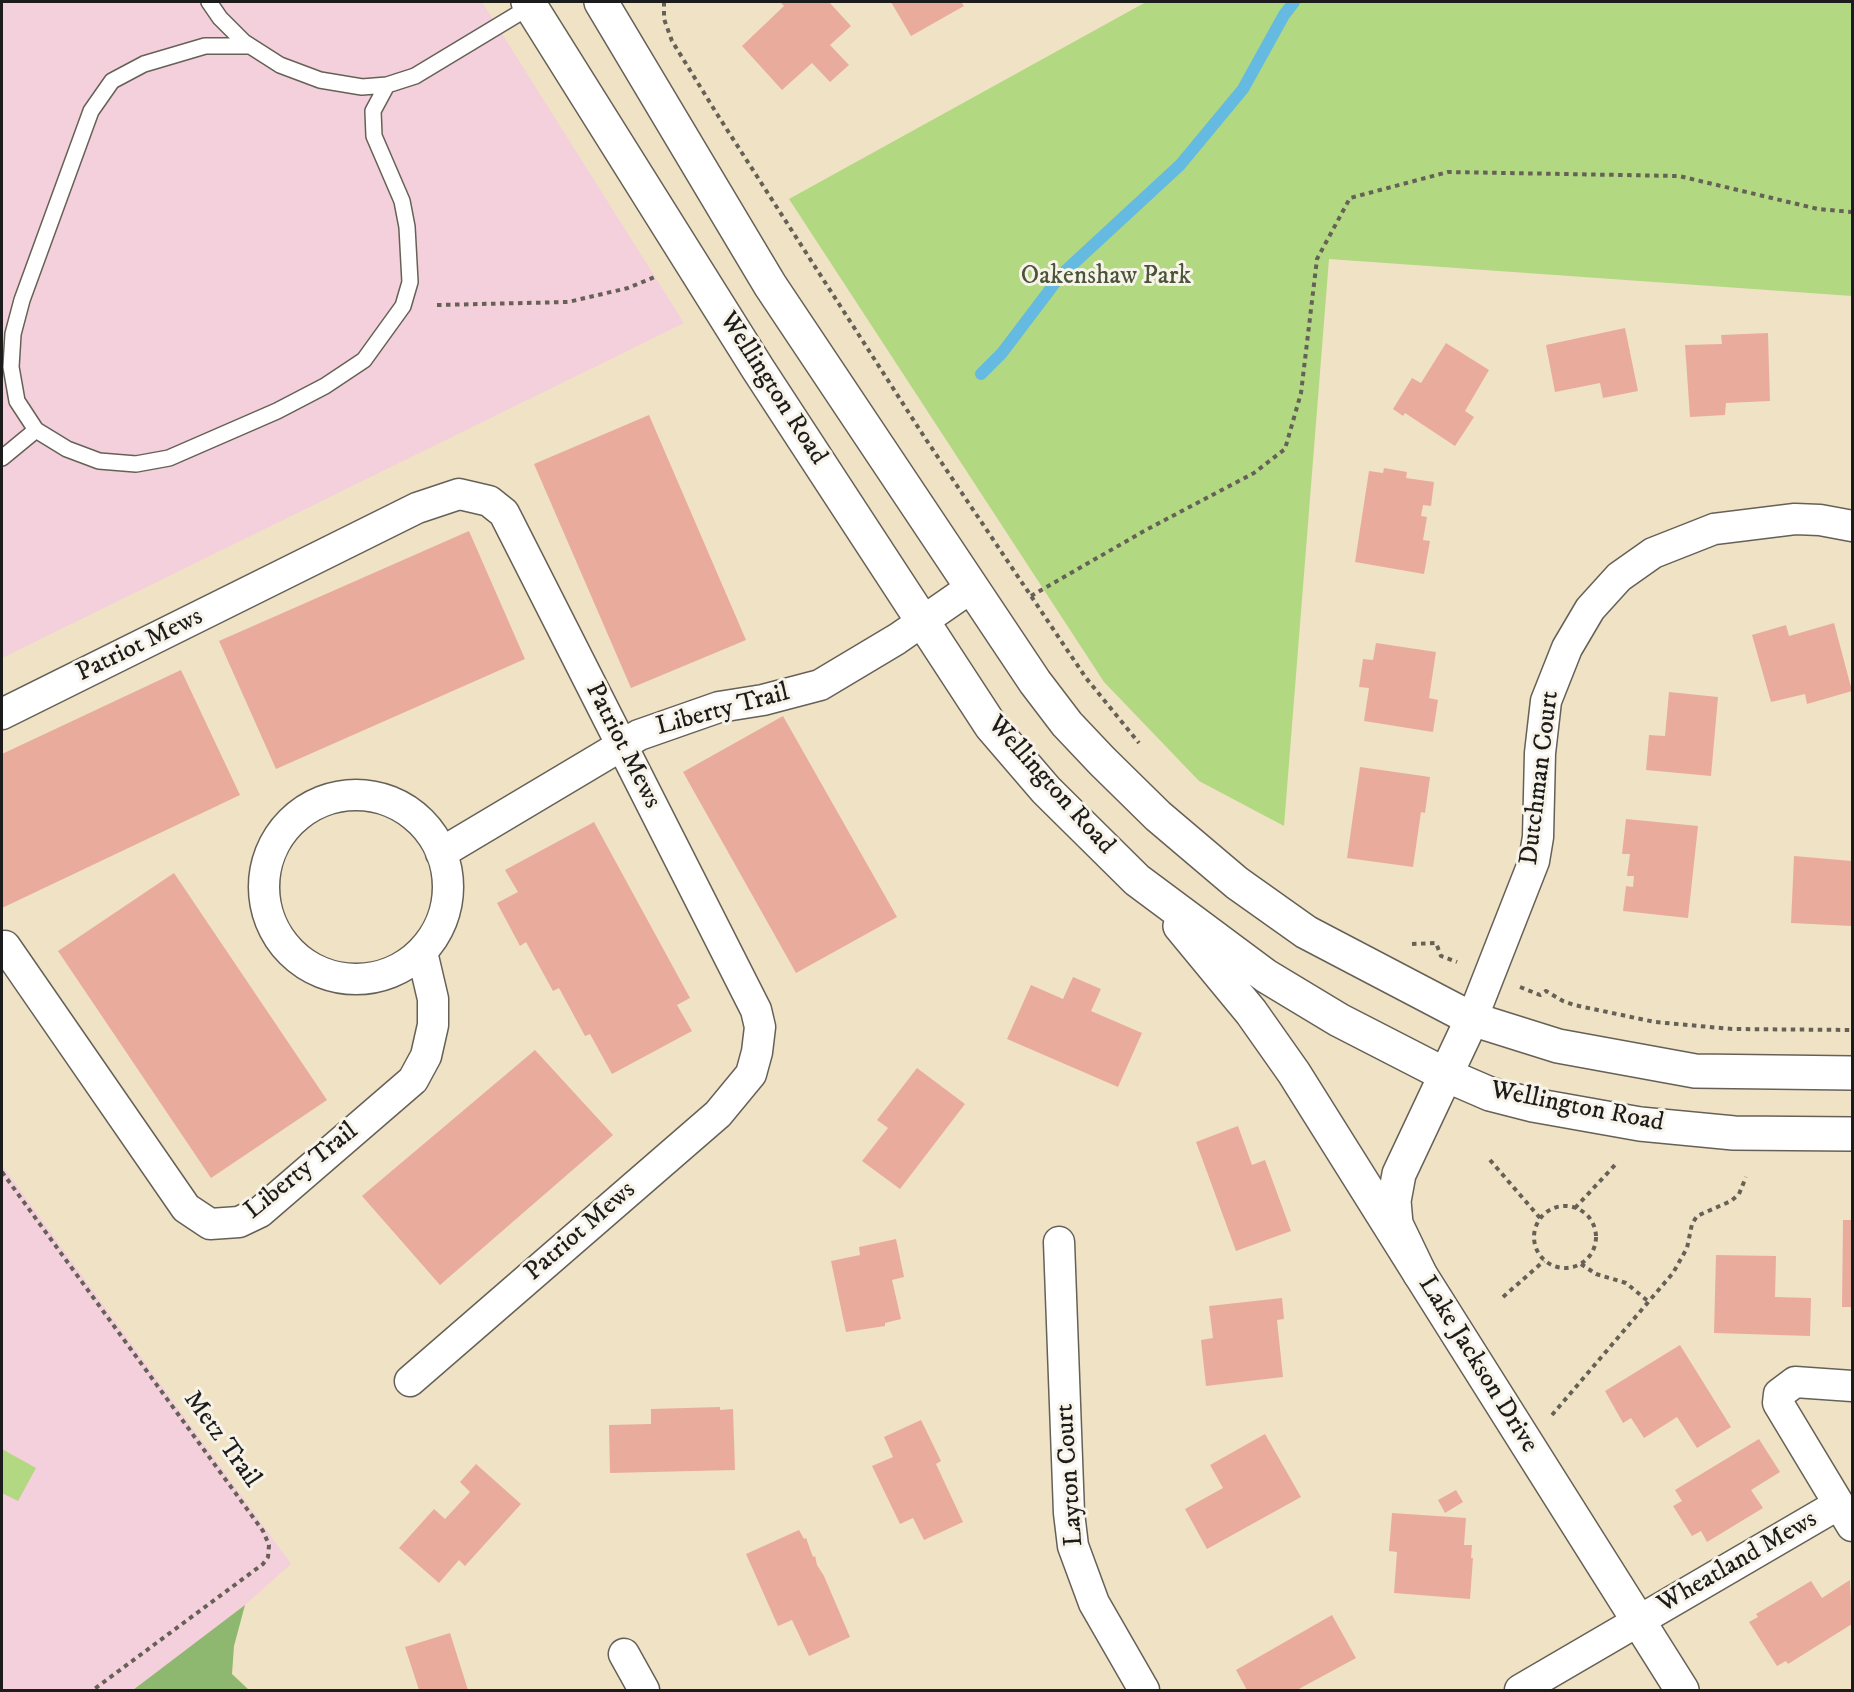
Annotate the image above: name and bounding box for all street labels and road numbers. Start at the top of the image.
street label: Wellington Road [711,307,833,471]
street label: Patriot Mews [72,602,208,690]
street label: Patriot Mews [577,678,667,814]
street label: Liberty Trail [653,678,793,744]
street label: Dutchman Court [1515,689,1567,867]
street label: Wellington Road [980,710,1120,862]
street label: Wellington Road [1488,1076,1666,1140]
street label: Liberty Trail [239,1117,365,1227]
street label: Patriot Mews [519,1175,643,1289]
street label: Lake Jackson Drive [1410,1271,1544,1459]
street label: Metz Trail [176,1386,266,1494]
street label: Layton Court [1050,1403,1092,1547]
street label: Wheatland Mews [1653,1505,1823,1621]

